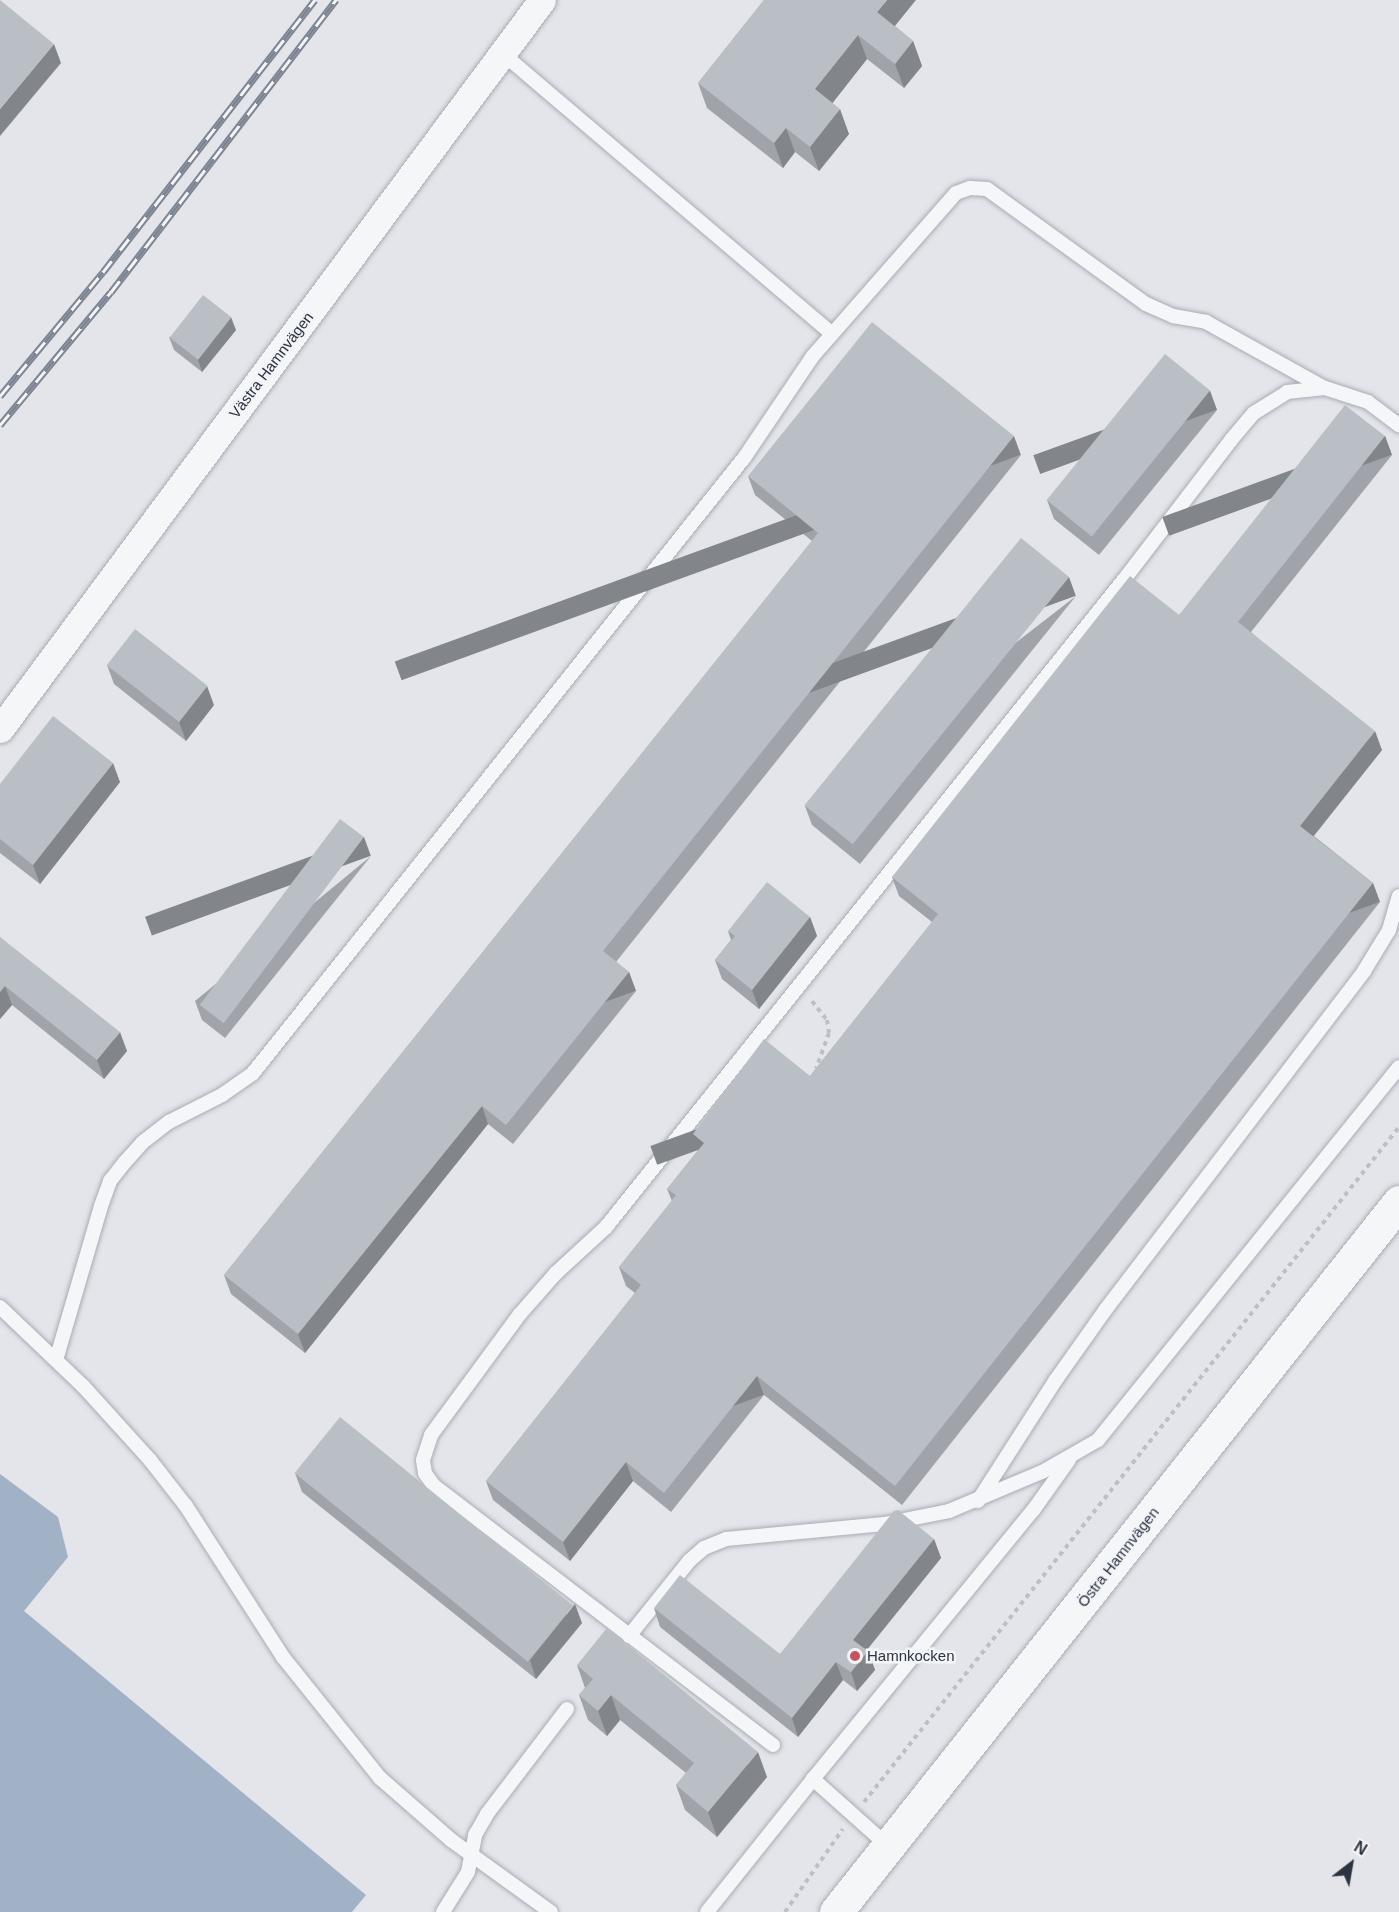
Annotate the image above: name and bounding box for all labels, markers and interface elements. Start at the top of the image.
street label: Västra Hamnvägen [225,308,317,422]
street label: Östra Hamnvägen [1073,1504,1163,1610]
place label: Hamnkocken [867,1647,955,1665]
marker: Hamnkocken [848,1649,862,1663]
north arrow [1321,1834,1381,1894]
text: N [1351,1838,1370,1858]

